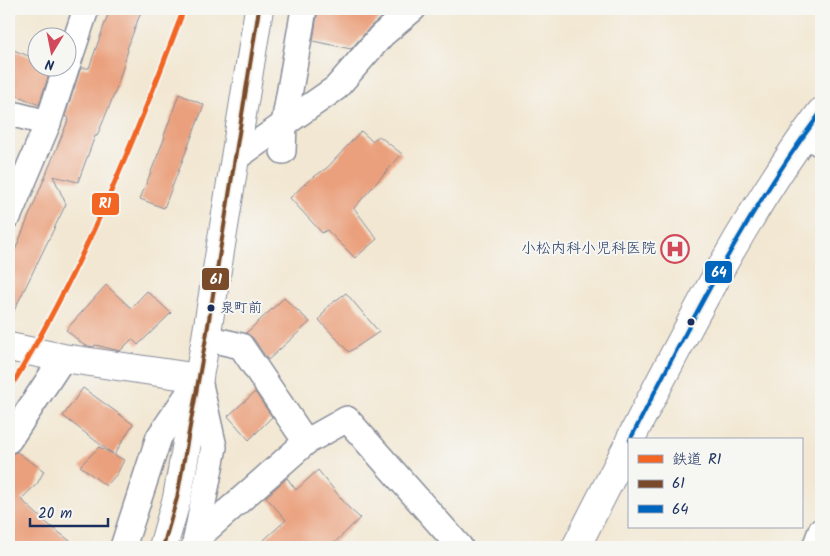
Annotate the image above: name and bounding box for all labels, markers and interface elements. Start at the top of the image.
north arrow [28,28,78,78]
text: N [43,52,56,75]
line badge: R1 [91,192,120,216]
text: R1 [99,193,112,215]
hospital icon: 小松内科小児科医院 [660,234,690,264]
place label: 小松内科小児科医院 [521,237,656,261]
line badge: 64 [704,260,733,284]
text: 64 [711,262,727,284]
line badge: 61 [201,267,230,291]
text: 61 [210,269,223,291]
place label: 泉町前 [220,297,262,319]
marker: 泉町前 [206,303,216,313]
unlabelled marker [686,317,696,327]
legend [628,438,802,528]
text: 鉄道 R1 [672,448,722,472]
text: 61 [672,472,685,496]
scale bar [30,496,108,528]
text: 64 [672,498,689,522]
text: 20 m [38,502,72,526]

